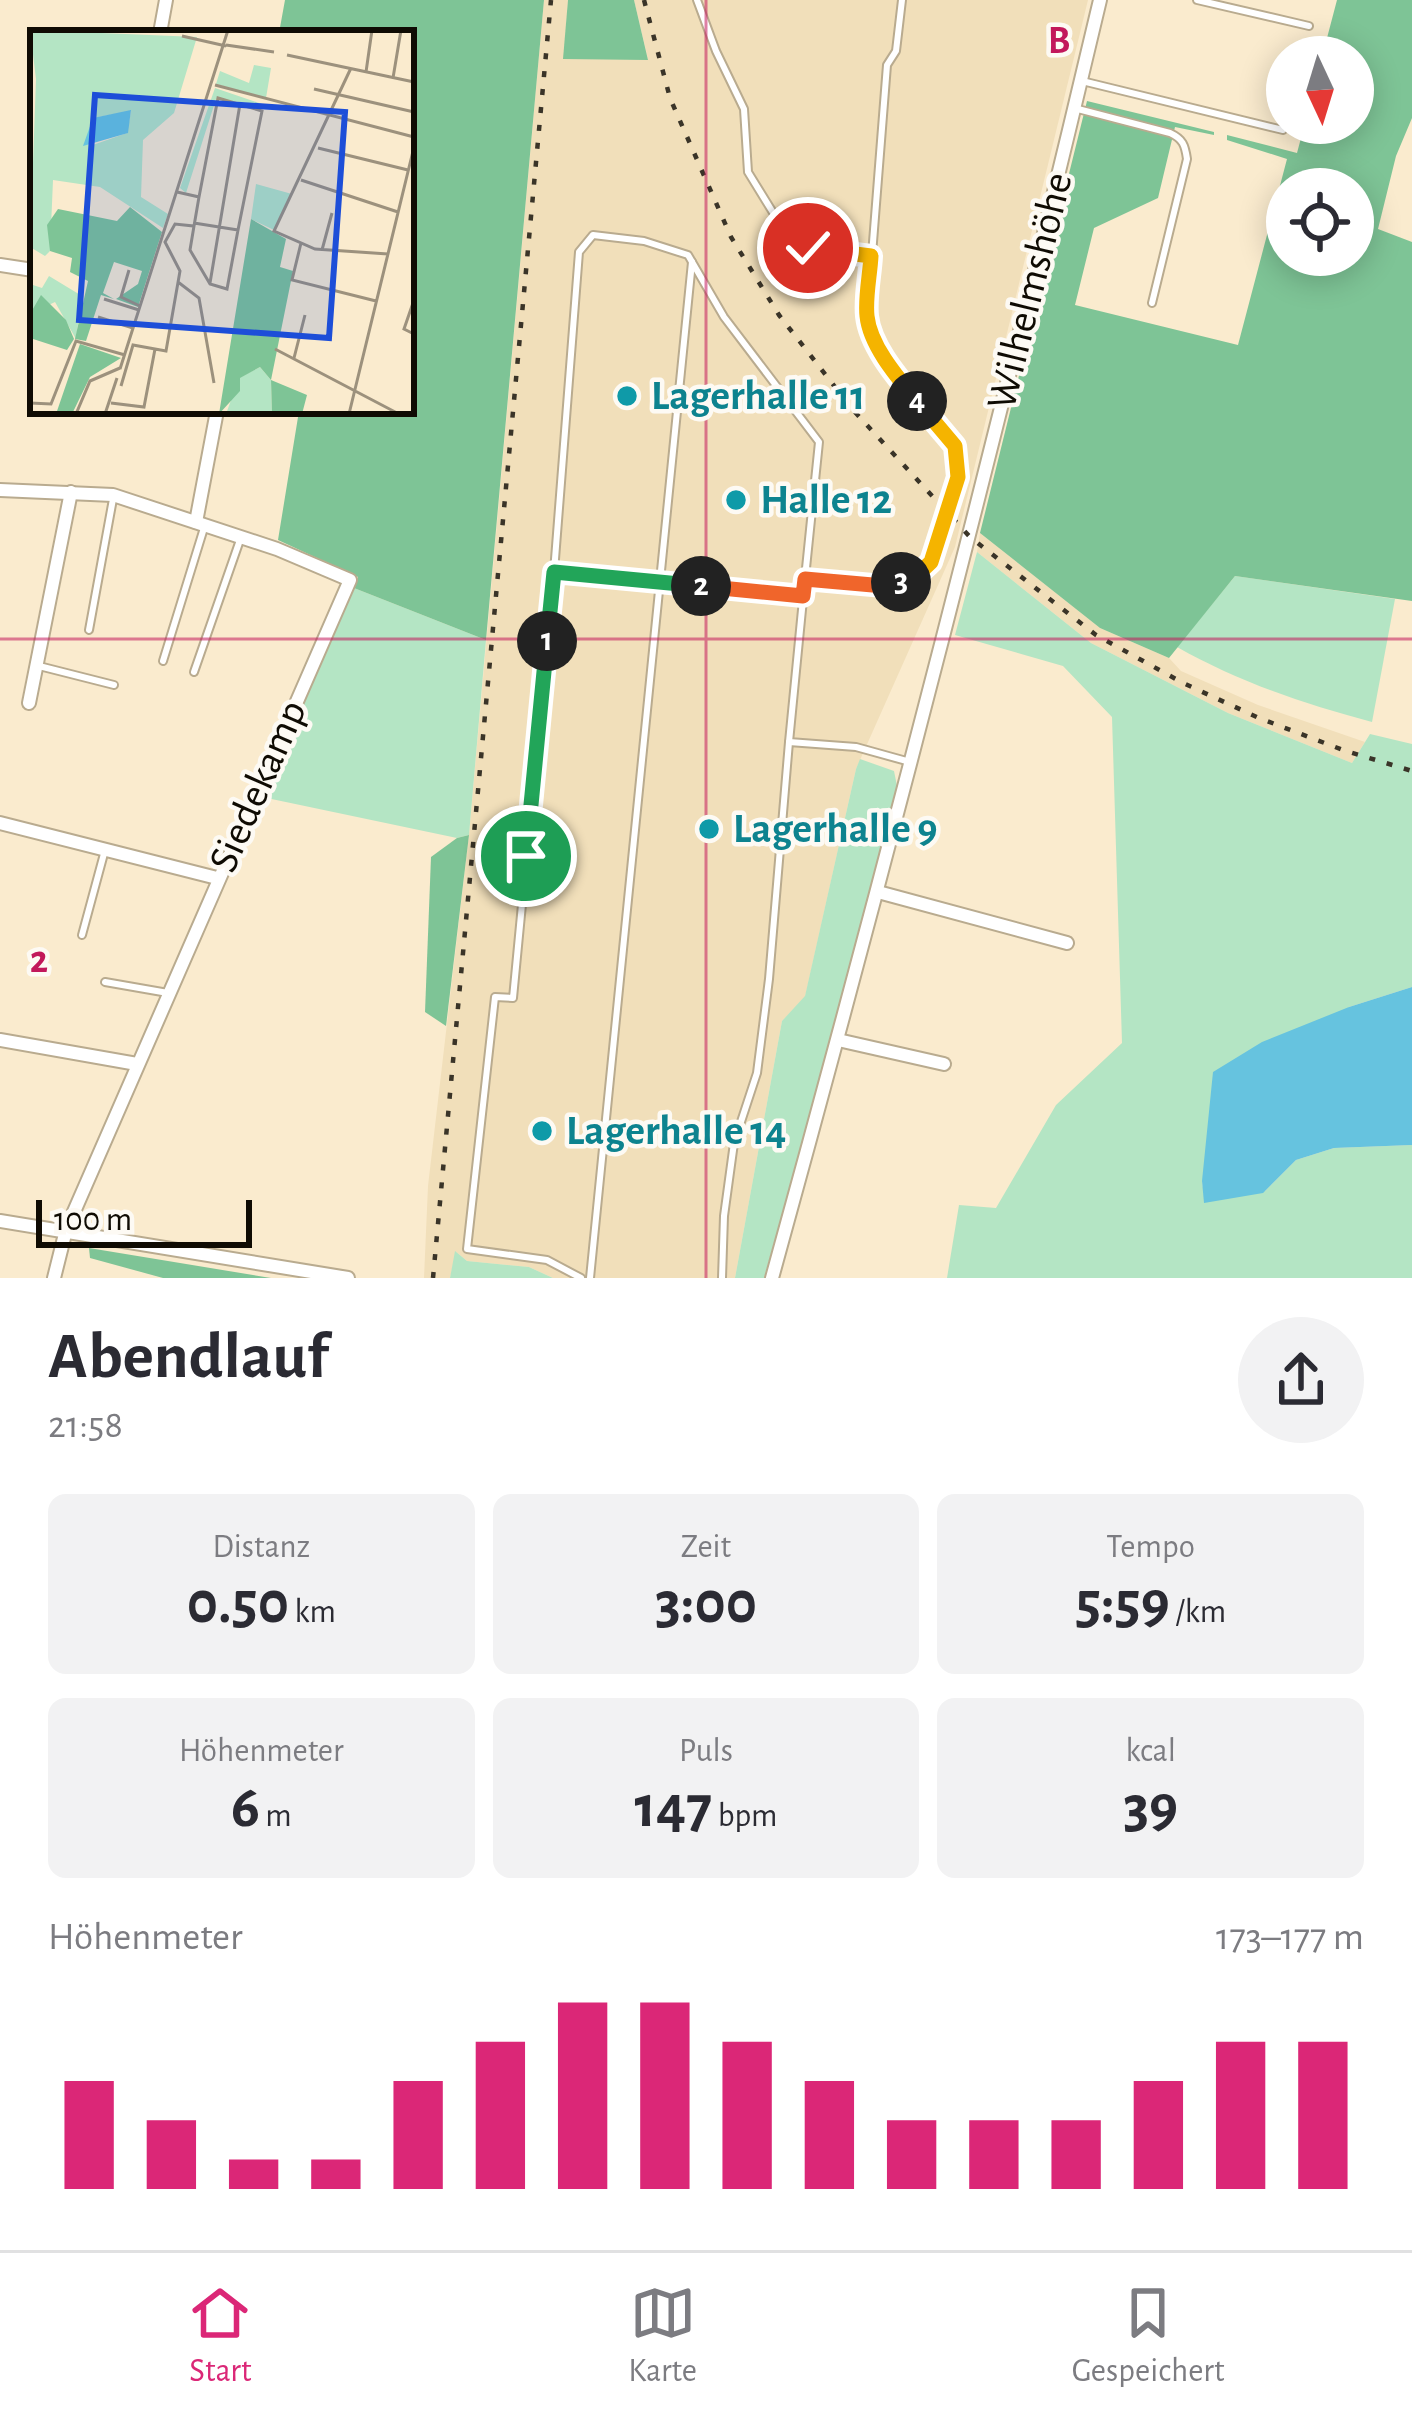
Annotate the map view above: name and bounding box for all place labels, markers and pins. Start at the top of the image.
pin [757,197,859,299]
pin: 4 [887,371,947,431]
place label: Lagerhalle 11 [651,375,865,417]
marker: Lagerhalle 11 [614,383,640,409]
place label: Halle 12 [760,479,892,521]
marker: Halle 12 [723,487,749,513]
pin: 3 [871,552,931,612]
pin: 2 [671,556,731,616]
pin: 1 [517,611,577,671]
pin [475,805,577,907]
place label: Lagerhalle 9 [733,808,937,850]
marker: Lagerhalle 9 [696,816,722,842]
place label: Lagerhalle 14 [566,1110,786,1152]
marker: Lagerhalle 14 [529,1118,555,1144]

